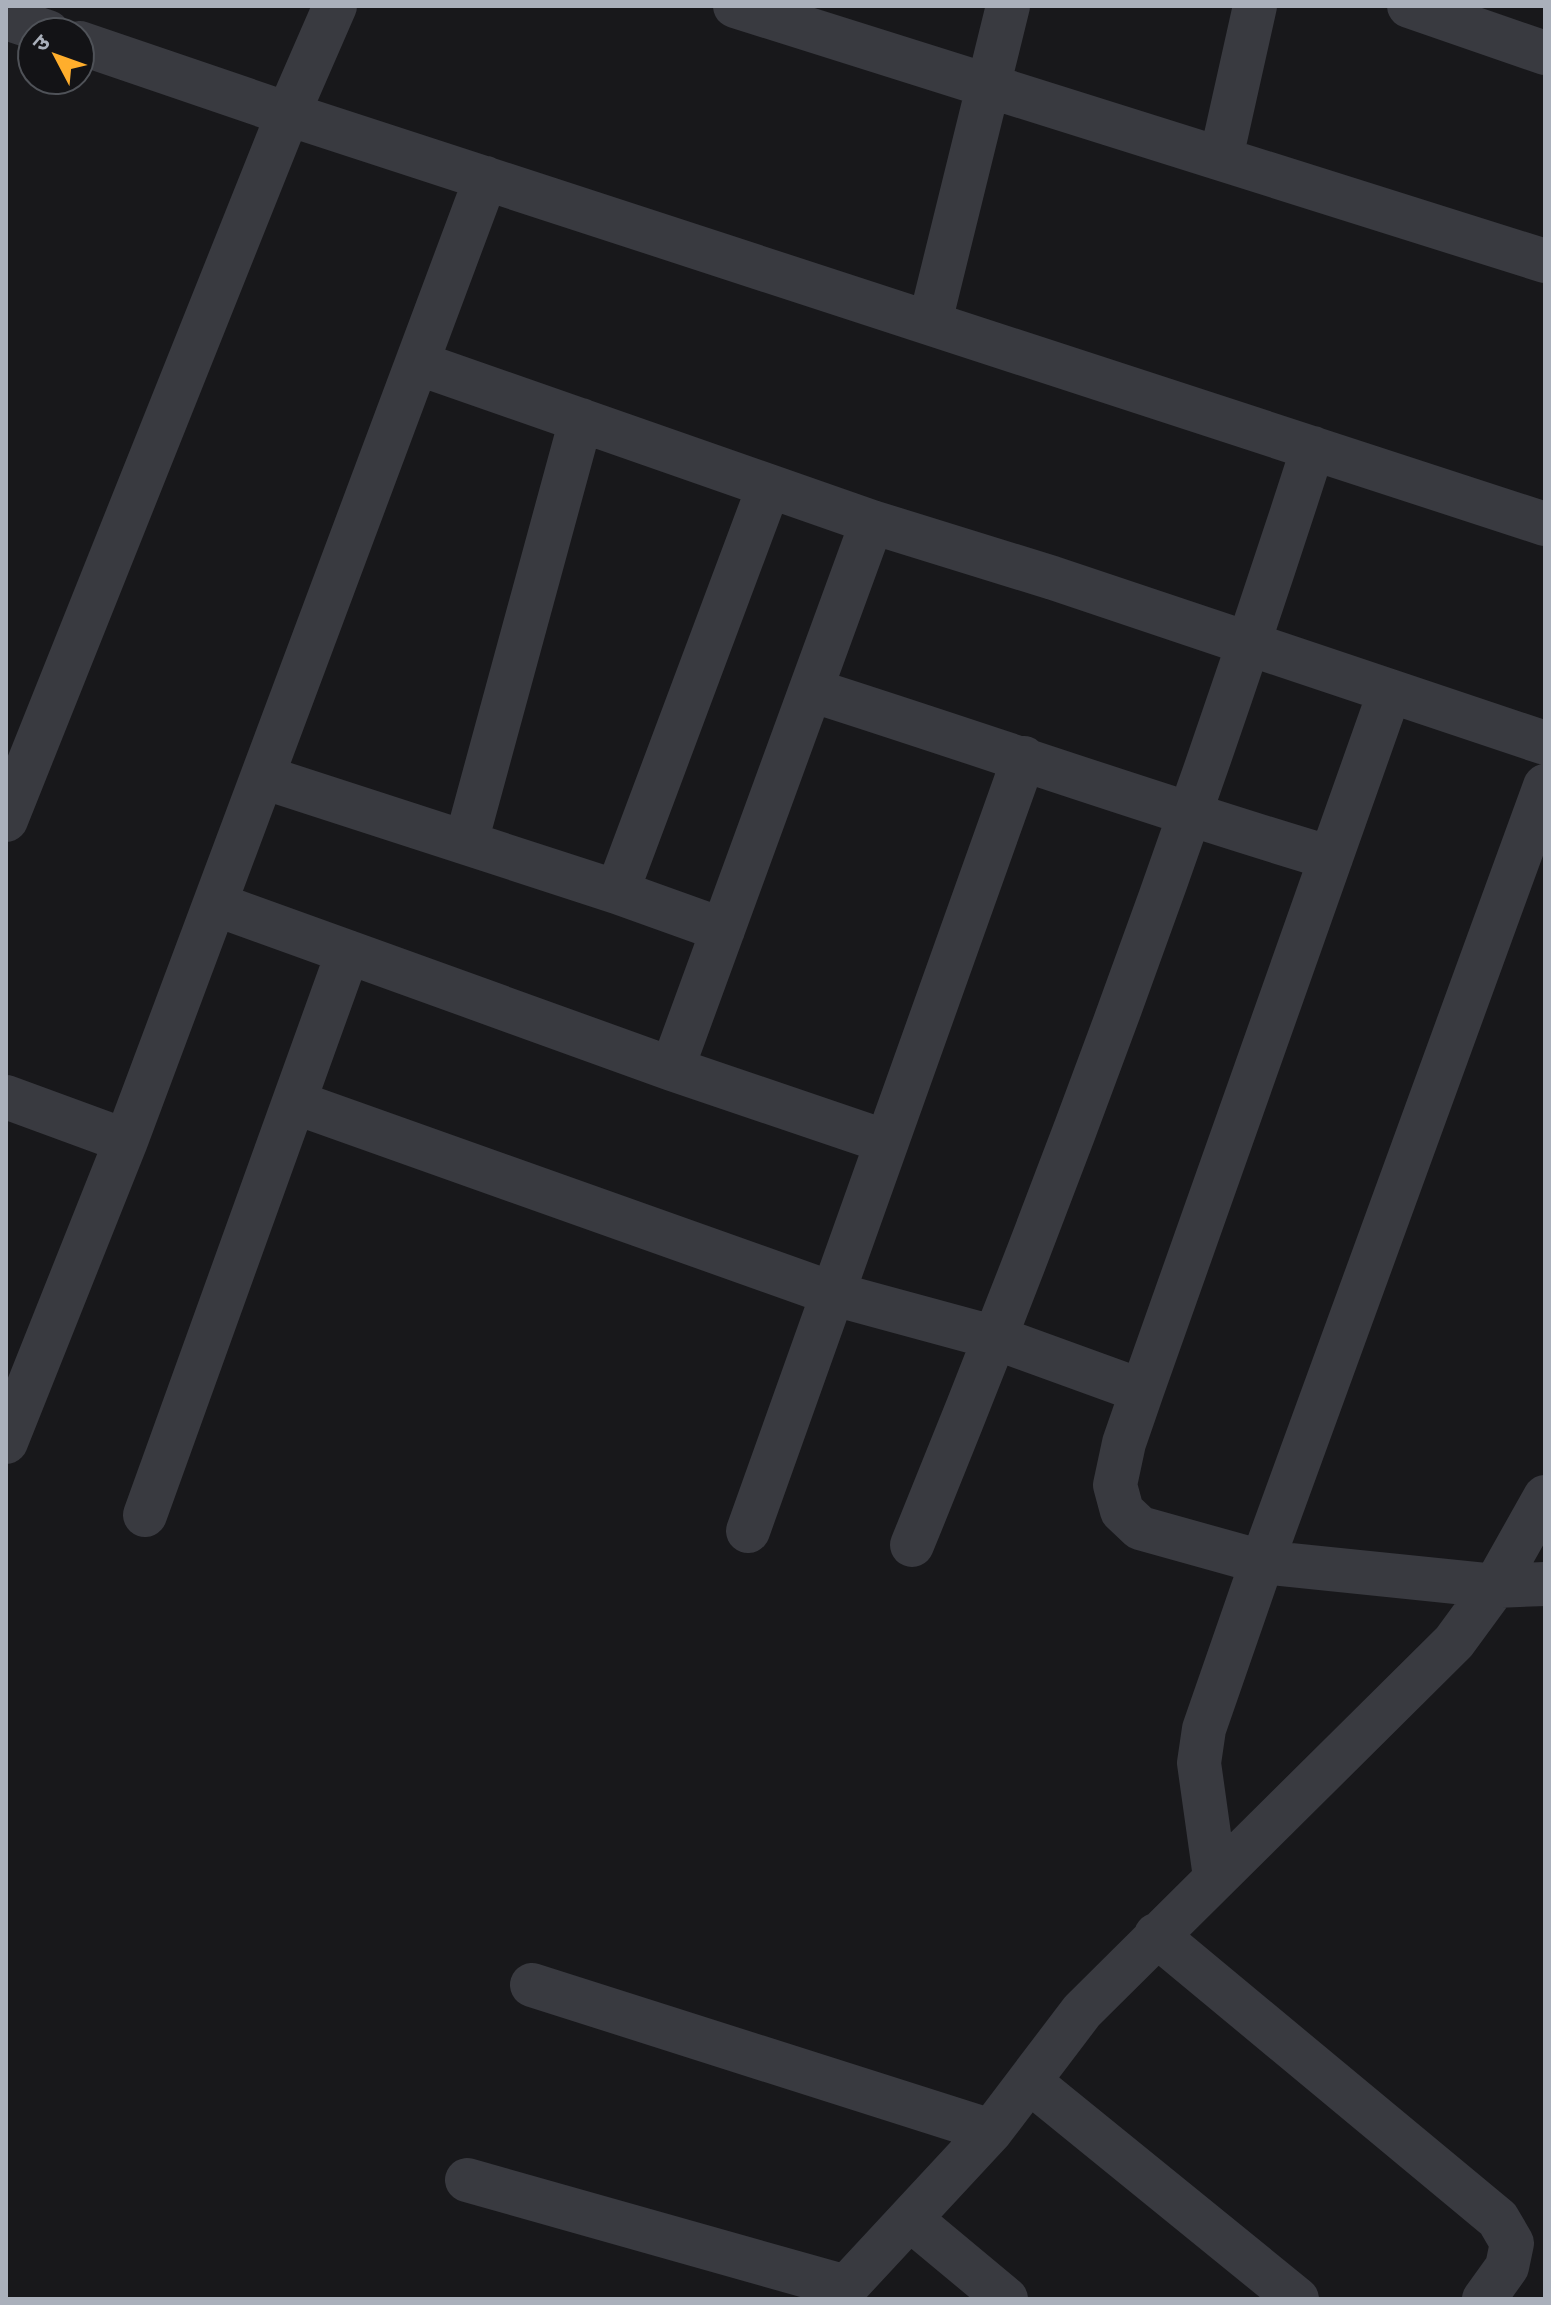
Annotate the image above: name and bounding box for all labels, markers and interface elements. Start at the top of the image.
north arrow [16,16,96,96]
text: उ [27,29,56,56]

